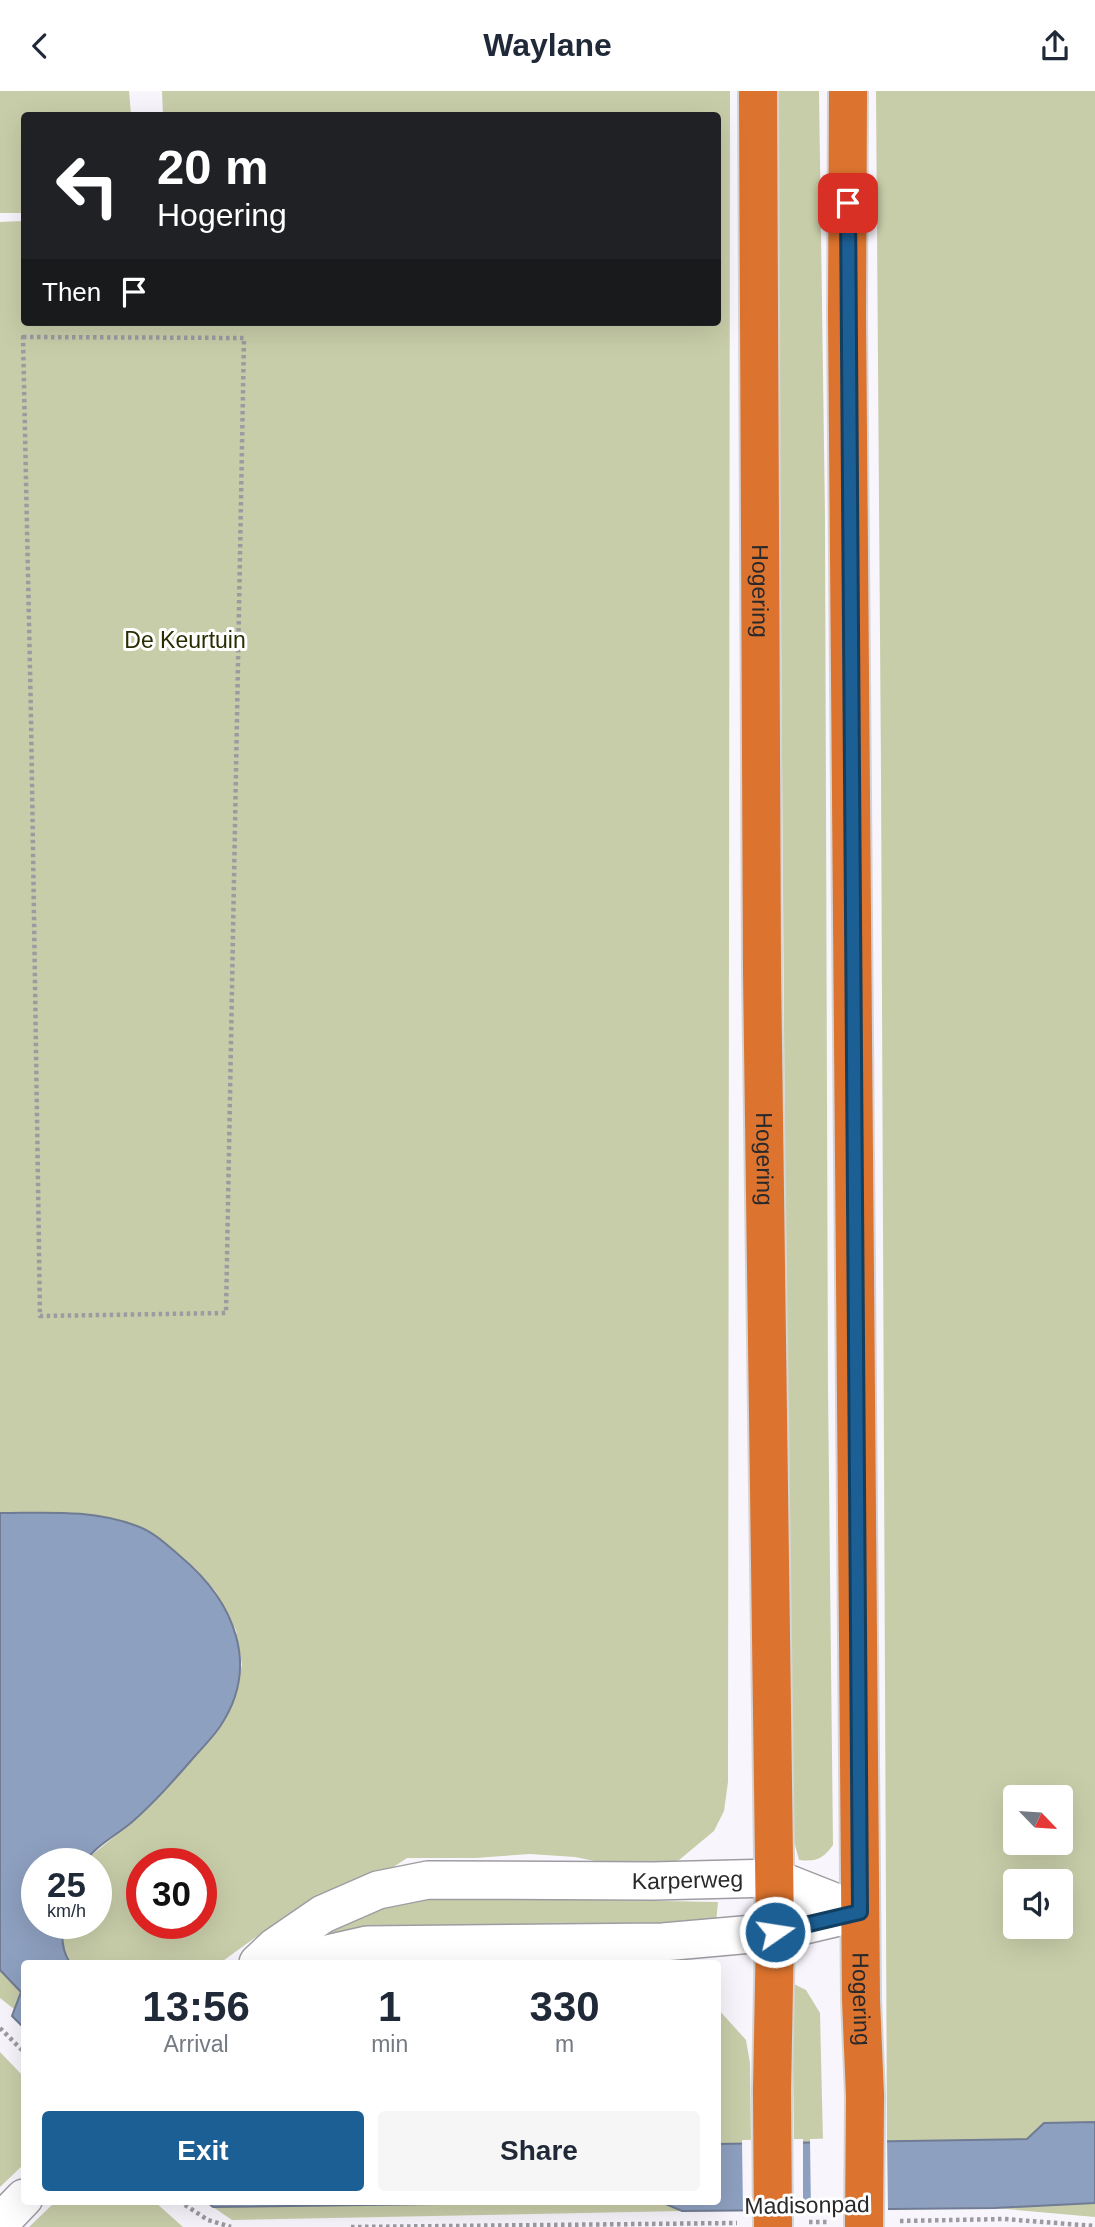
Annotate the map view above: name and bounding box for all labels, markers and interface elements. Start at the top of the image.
icon: back [21,27,59,65]
text: Waylane [483,27,612,63]
icon: share [1036,27,1074,65]
icon: left [42,140,133,231]
text: 20 m [157,140,269,194]
pin [818,173,878,233]
icon: arrive [829,184,867,222]
text: Hogering [157,197,287,233]
icon: arrive [115,273,153,311]
text: Then [42,277,101,307]
street label: Hogering [747,544,773,638]
park label: De Keurtuin [124,627,246,653]
street label: Hogering [751,1112,778,1206]
north arrow [1003,1785,1073,1855]
map controls [1003,1785,1073,1939]
speed limit sign: 30 [126,1848,217,1939]
text: 25 [47,1865,86,1904]
street label: Karperweg [632,1866,743,1894]
button: sound [1003,1869,1073,1939]
position arrow [738,1895,812,1969]
text: km/h [47,1901,86,1921]
street label: Hogering [848,1952,876,2046]
text: 13:56 [142,1983,250,2030]
text: 1 [378,1983,401,2030]
text: 330 [530,1983,600,2030]
text: Arrival [163,2031,229,2057]
text: min [371,2031,408,2057]
text: m [555,2031,574,2057]
button: Exit [42,2111,364,2191]
button: Share [378,2111,700,2191]
street label: Madisonpad [744,2191,870,2219]

